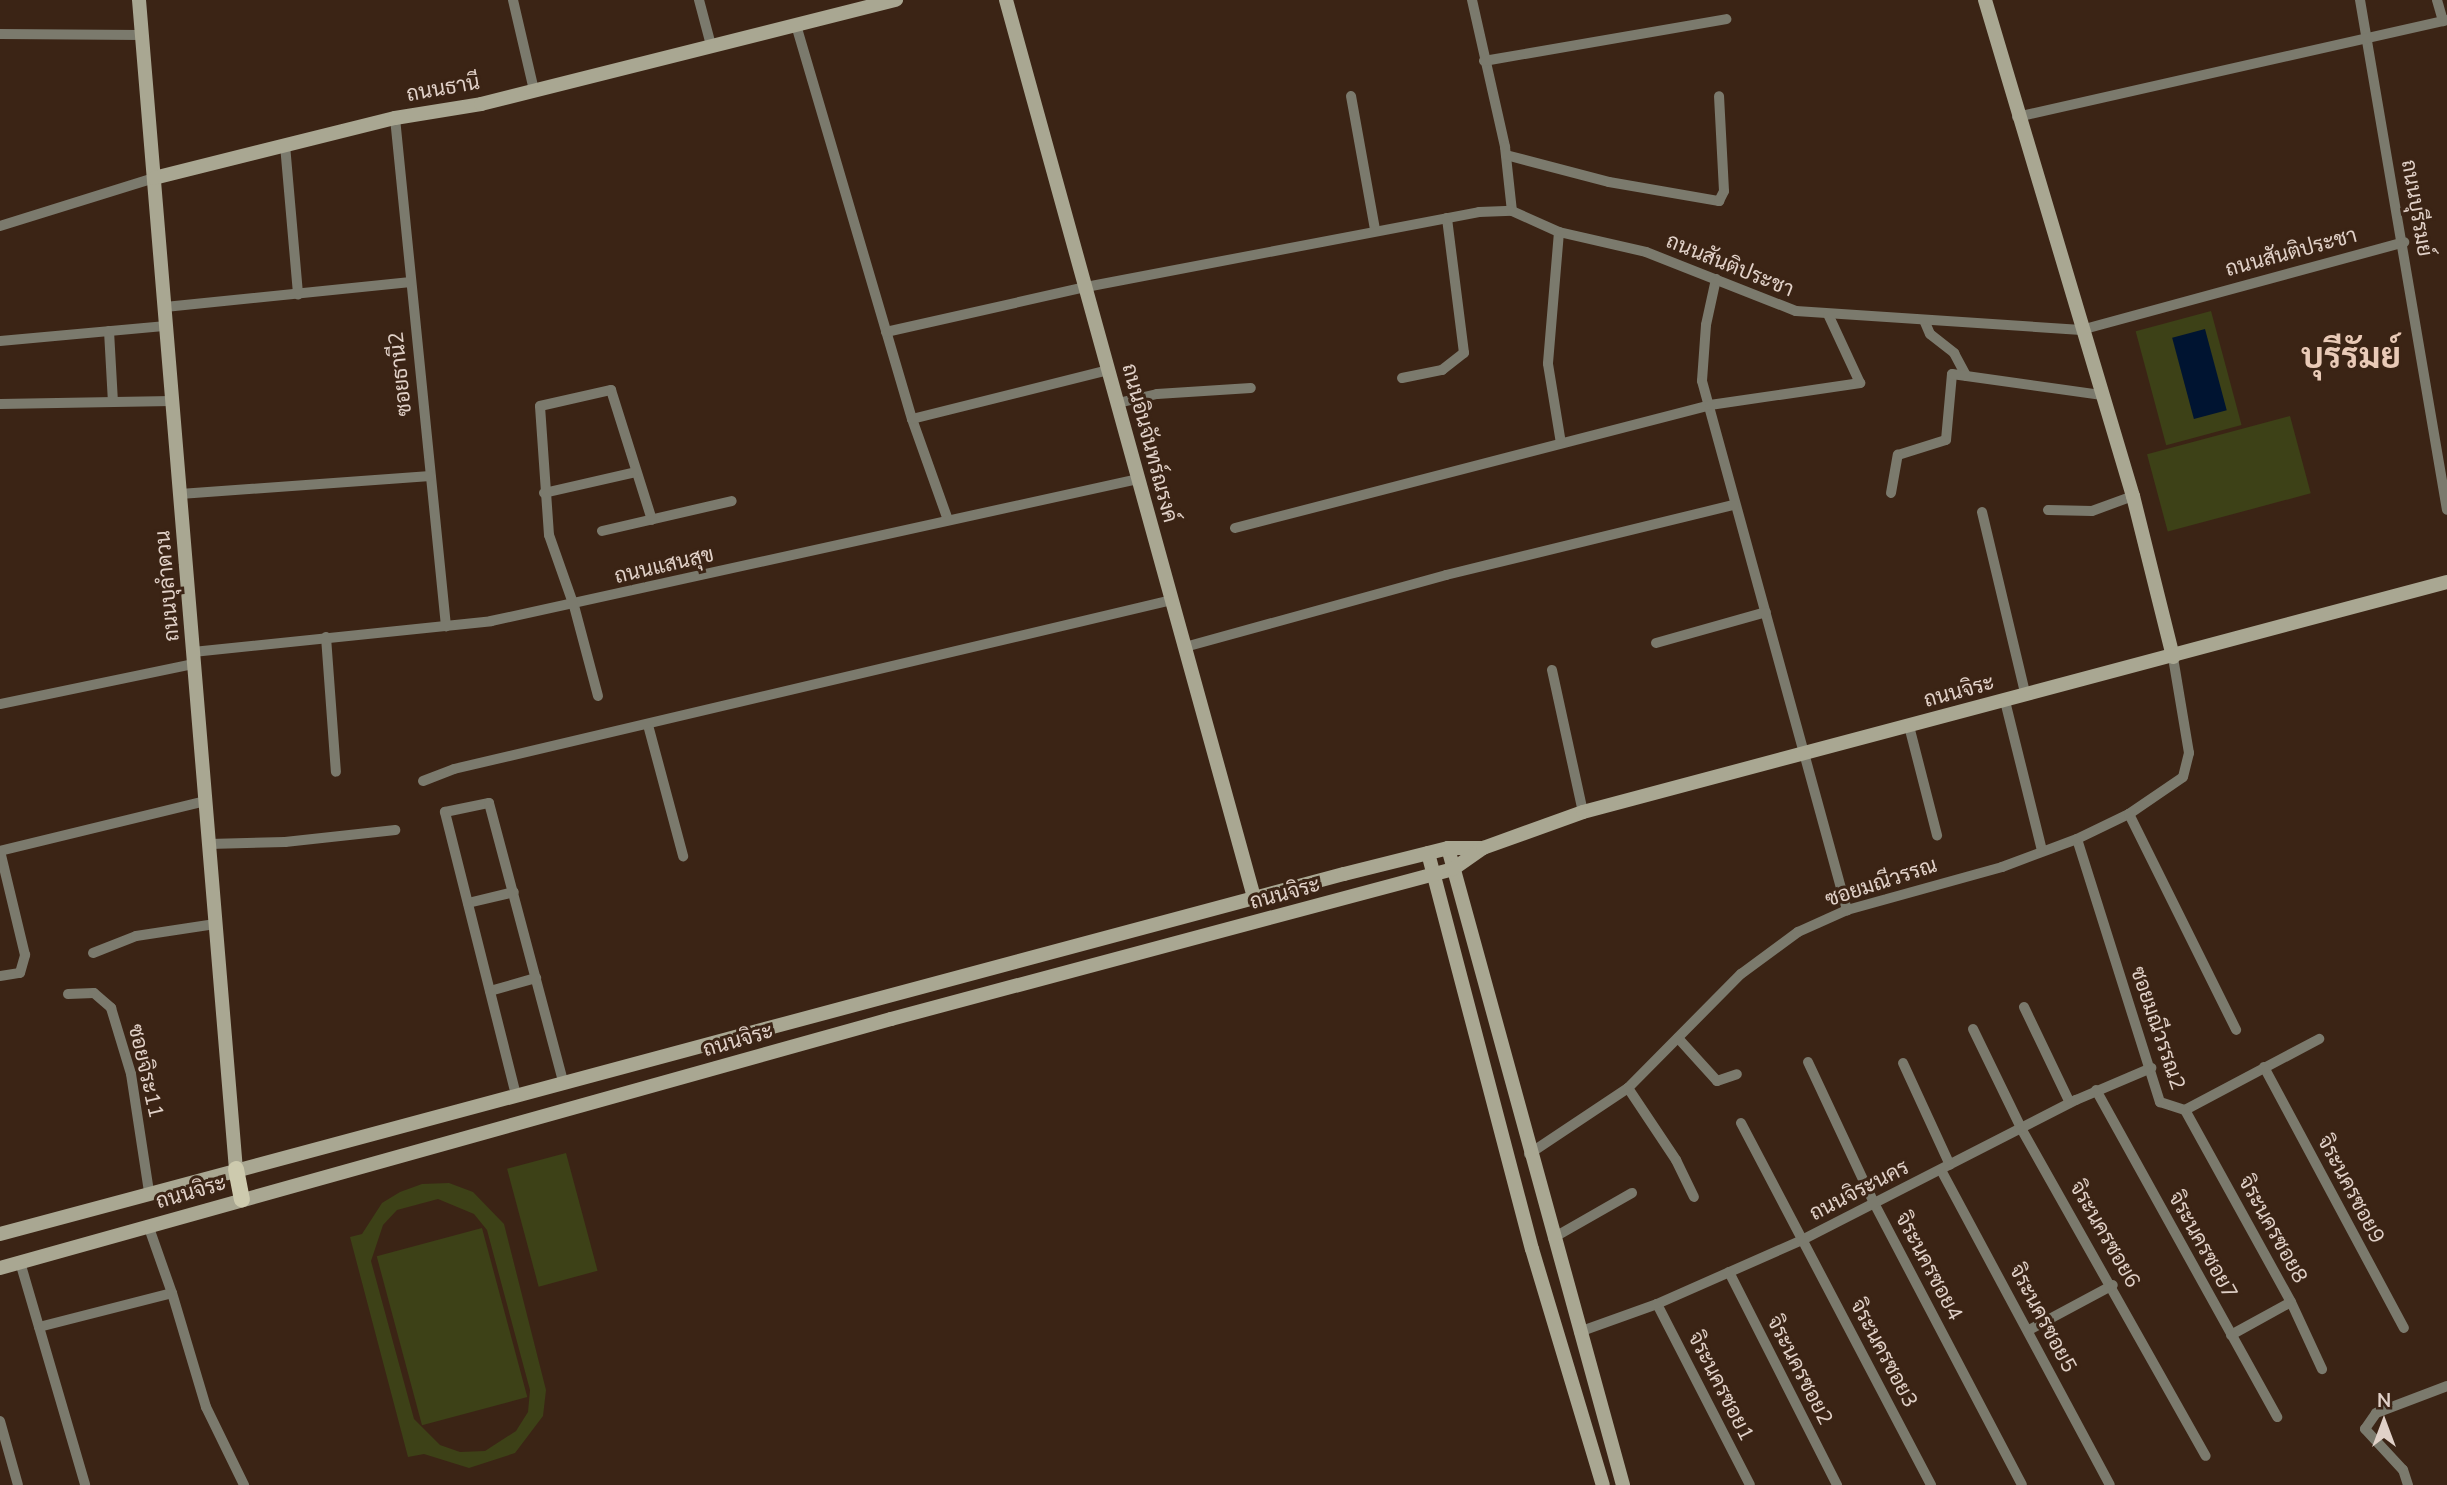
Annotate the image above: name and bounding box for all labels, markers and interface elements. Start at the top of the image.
street label: ถนนธานี [404,69,482,107]
street label: ถนนบุรีรมย์ [2396,158,2438,258]
street label: ถนนสันติประชา [2222,222,2360,282]
street label: ถนนสันติประชา [1663,228,1797,302]
street label: ซอยธานี2 [383,331,417,417]
district label: บุรีรัมย์ [2301,336,2401,378]
street label: ถนนอินจันทร์ณรงค์ [1117,361,1183,525]
street label: ถนนบุลำดวน [150,529,184,643]
street label: ถนนแสนสุข [612,541,716,589]
street label: ถนนจิระ [1921,670,1997,712]
street label: ซอยมณีวรรณ [1822,852,1940,912]
street label: ถนนจิระ [1247,872,1323,914]
street label: ซอยมณีวรรณ2 [2125,963,2191,1093]
street label: ถนนจิระ [700,1018,776,1062]
street label: ซอยจิระ11 [123,1022,169,1120]
street label: จิระนครซอย9 [2312,1130,2390,1248]
street label: ถนนจิระนคร [1805,1154,1913,1226]
street label: ถนนจิระ [153,1170,229,1214]
street label: จิระนครซอย8 [2233,1171,2313,1287]
street label: จิระนครซอย6 [2064,1176,2146,1292]
street label: จิระนครซอย7 [2163,1187,2243,1303]
street label: จิระนครซอย4 [1890,1207,1968,1325]
street label: จิระนครซอย5 [2004,1259,2082,1377]
street label: จิระนครซอย3 [1845,1294,1923,1412]
street label: จิระนครซอย2 [1762,1311,1838,1429]
street label: จิระนครซอย1 [1683,1327,1759,1445]
north arrow [2349,1387,2419,1457]
text: N [2377,1388,2391,1414]

